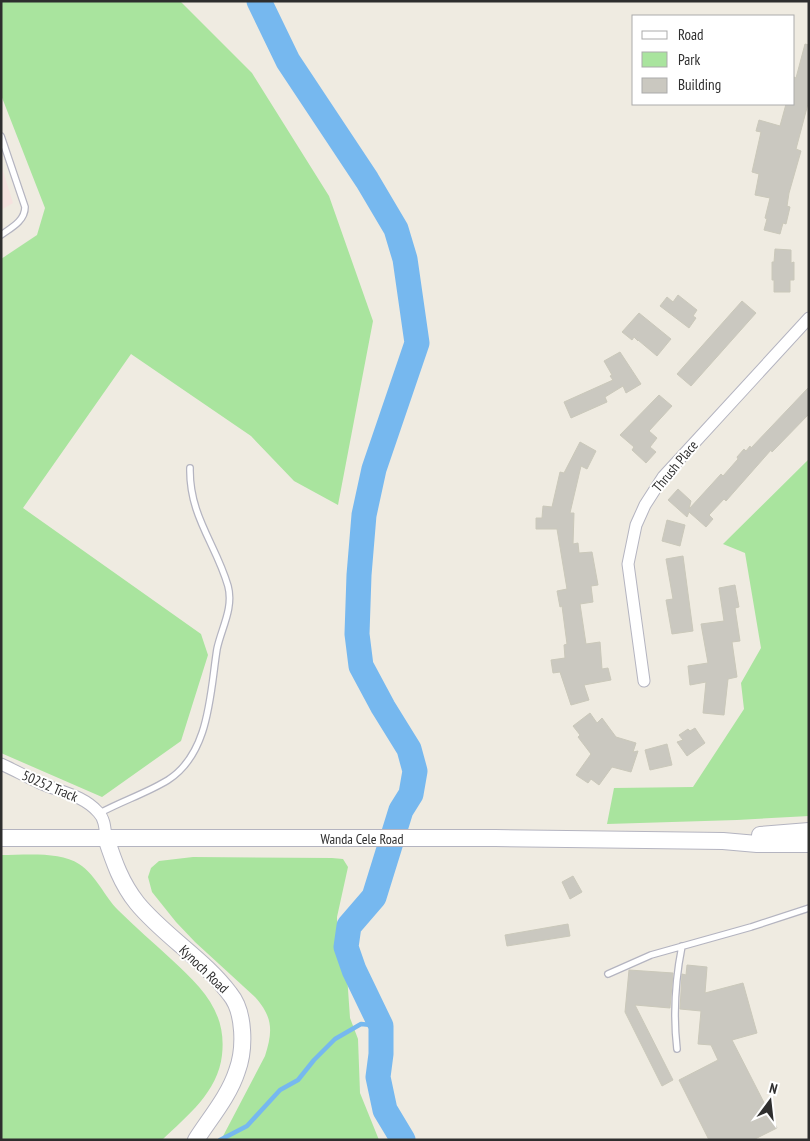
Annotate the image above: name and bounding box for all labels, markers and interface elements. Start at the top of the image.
legend [632,15,795,105]
text: Road [678,25,704,44]
text: Park [678,50,700,69]
text: Building [678,75,721,94]
street label: Thrush Place [648,436,702,495]
street label: 50252 Track [19,766,81,806]
street label: Wanda Cele Road [320,830,404,848]
street label: Kynoch Road [176,941,232,997]
north arrow [745,1076,795,1126]
text: N [767,1079,779,1098]

